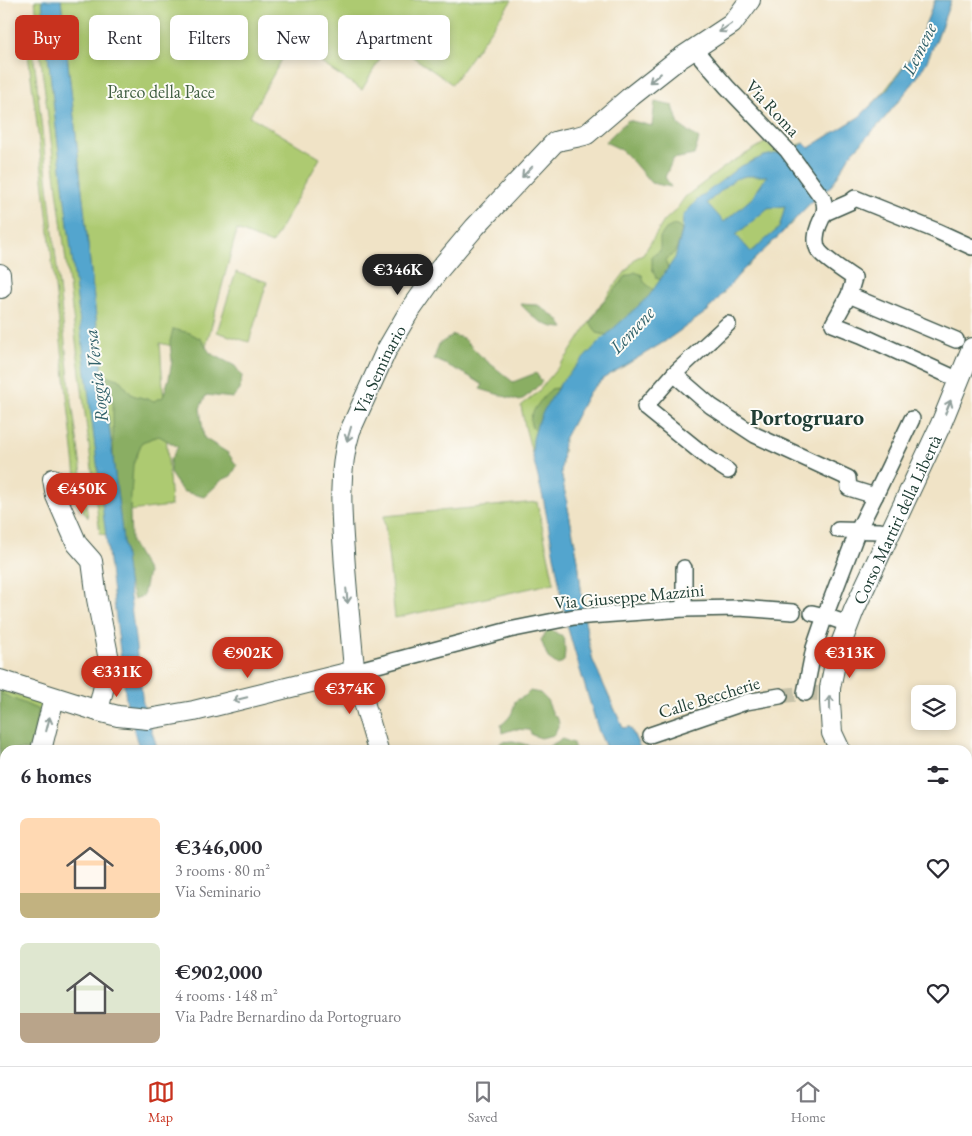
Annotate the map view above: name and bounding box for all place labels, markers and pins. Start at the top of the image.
pin: €346K [363,254,433,296]
pin: €450K [47,472,117,515]
pin: €902K [213,636,283,679]
pin: €313K [815,636,885,679]
pin: €331K [82,656,152,698]
pin: €374K [315,672,385,715]

